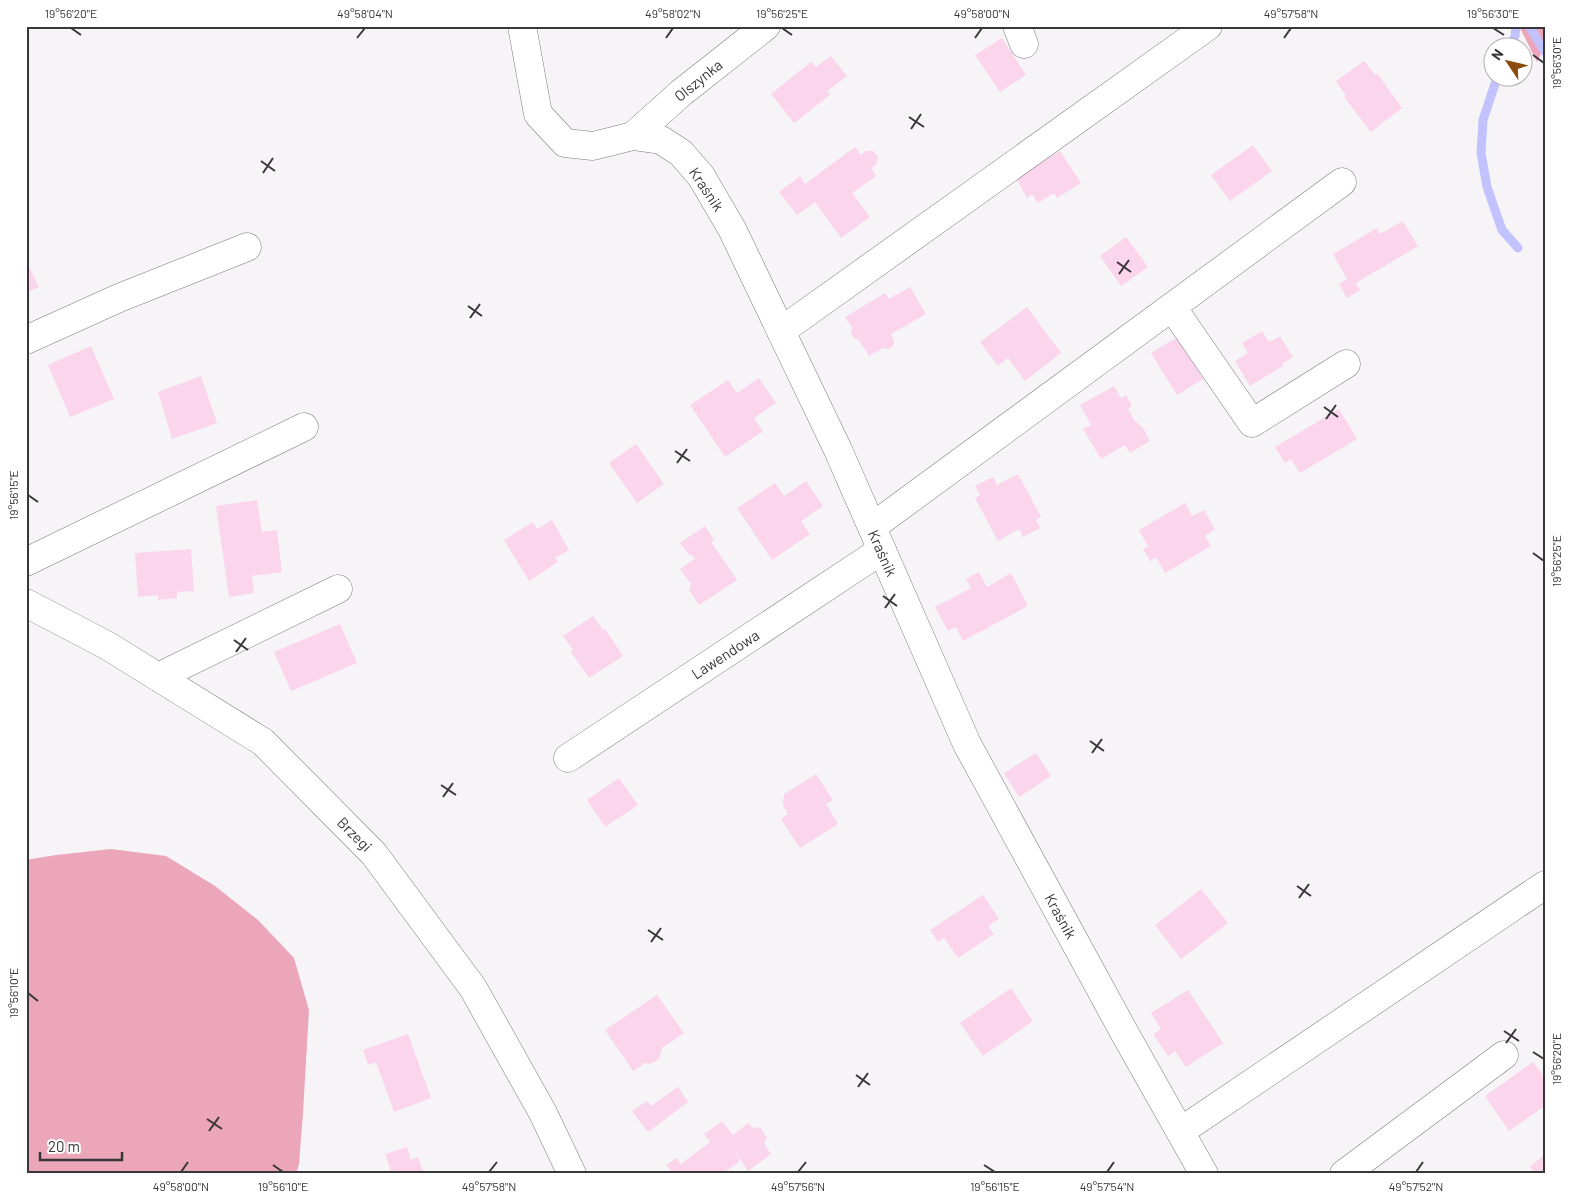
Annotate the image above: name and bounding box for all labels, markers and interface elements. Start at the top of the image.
text: 19°56'20"E [45,6,97,20]
text: 49°58'04"N [337,6,393,20]
text: 49°58'02"N [645,6,701,20]
text: 19°56'25"E [756,6,808,20]
text: 49°58'00"N [954,6,1010,20]
text: 49°57'58"N [1264,6,1318,20]
text: 19°56'30"E [1467,6,1519,20]
text: 19°56'30"E [1549,37,1563,89]
north arrow [1484,38,1534,88]
text: N [1487,46,1507,63]
street label: Olszynka [670,55,726,105]
street label: Kraśnik [686,164,728,215]
text: 19°56'15"E [6,470,20,520]
street label: Kraśnik [865,527,901,579]
text: 19°56'25"E [1549,535,1563,587]
street label: Lawendowa [688,625,762,683]
street label: Brzegi [334,813,376,855]
street label: Kraśnik [1041,890,1081,942]
text: 19°56'10"E [6,968,20,1018]
text: 19°56'20"E [1549,1033,1563,1085]
scale bar [40,1130,122,1162]
text: 20 m [48,1137,80,1155]
text: 49°58'00"N [153,1179,209,1193]
text: 19°56'10"E [258,1179,308,1193]
text: 49°57'58"N [462,1179,516,1193]
text: 49°57'56"N [771,1179,825,1193]
text: 19°56'15"E [970,1179,1020,1193]
text: 49°57'54"N [1080,1179,1134,1193]
text: 49°57'52"N [1389,1179,1443,1193]

